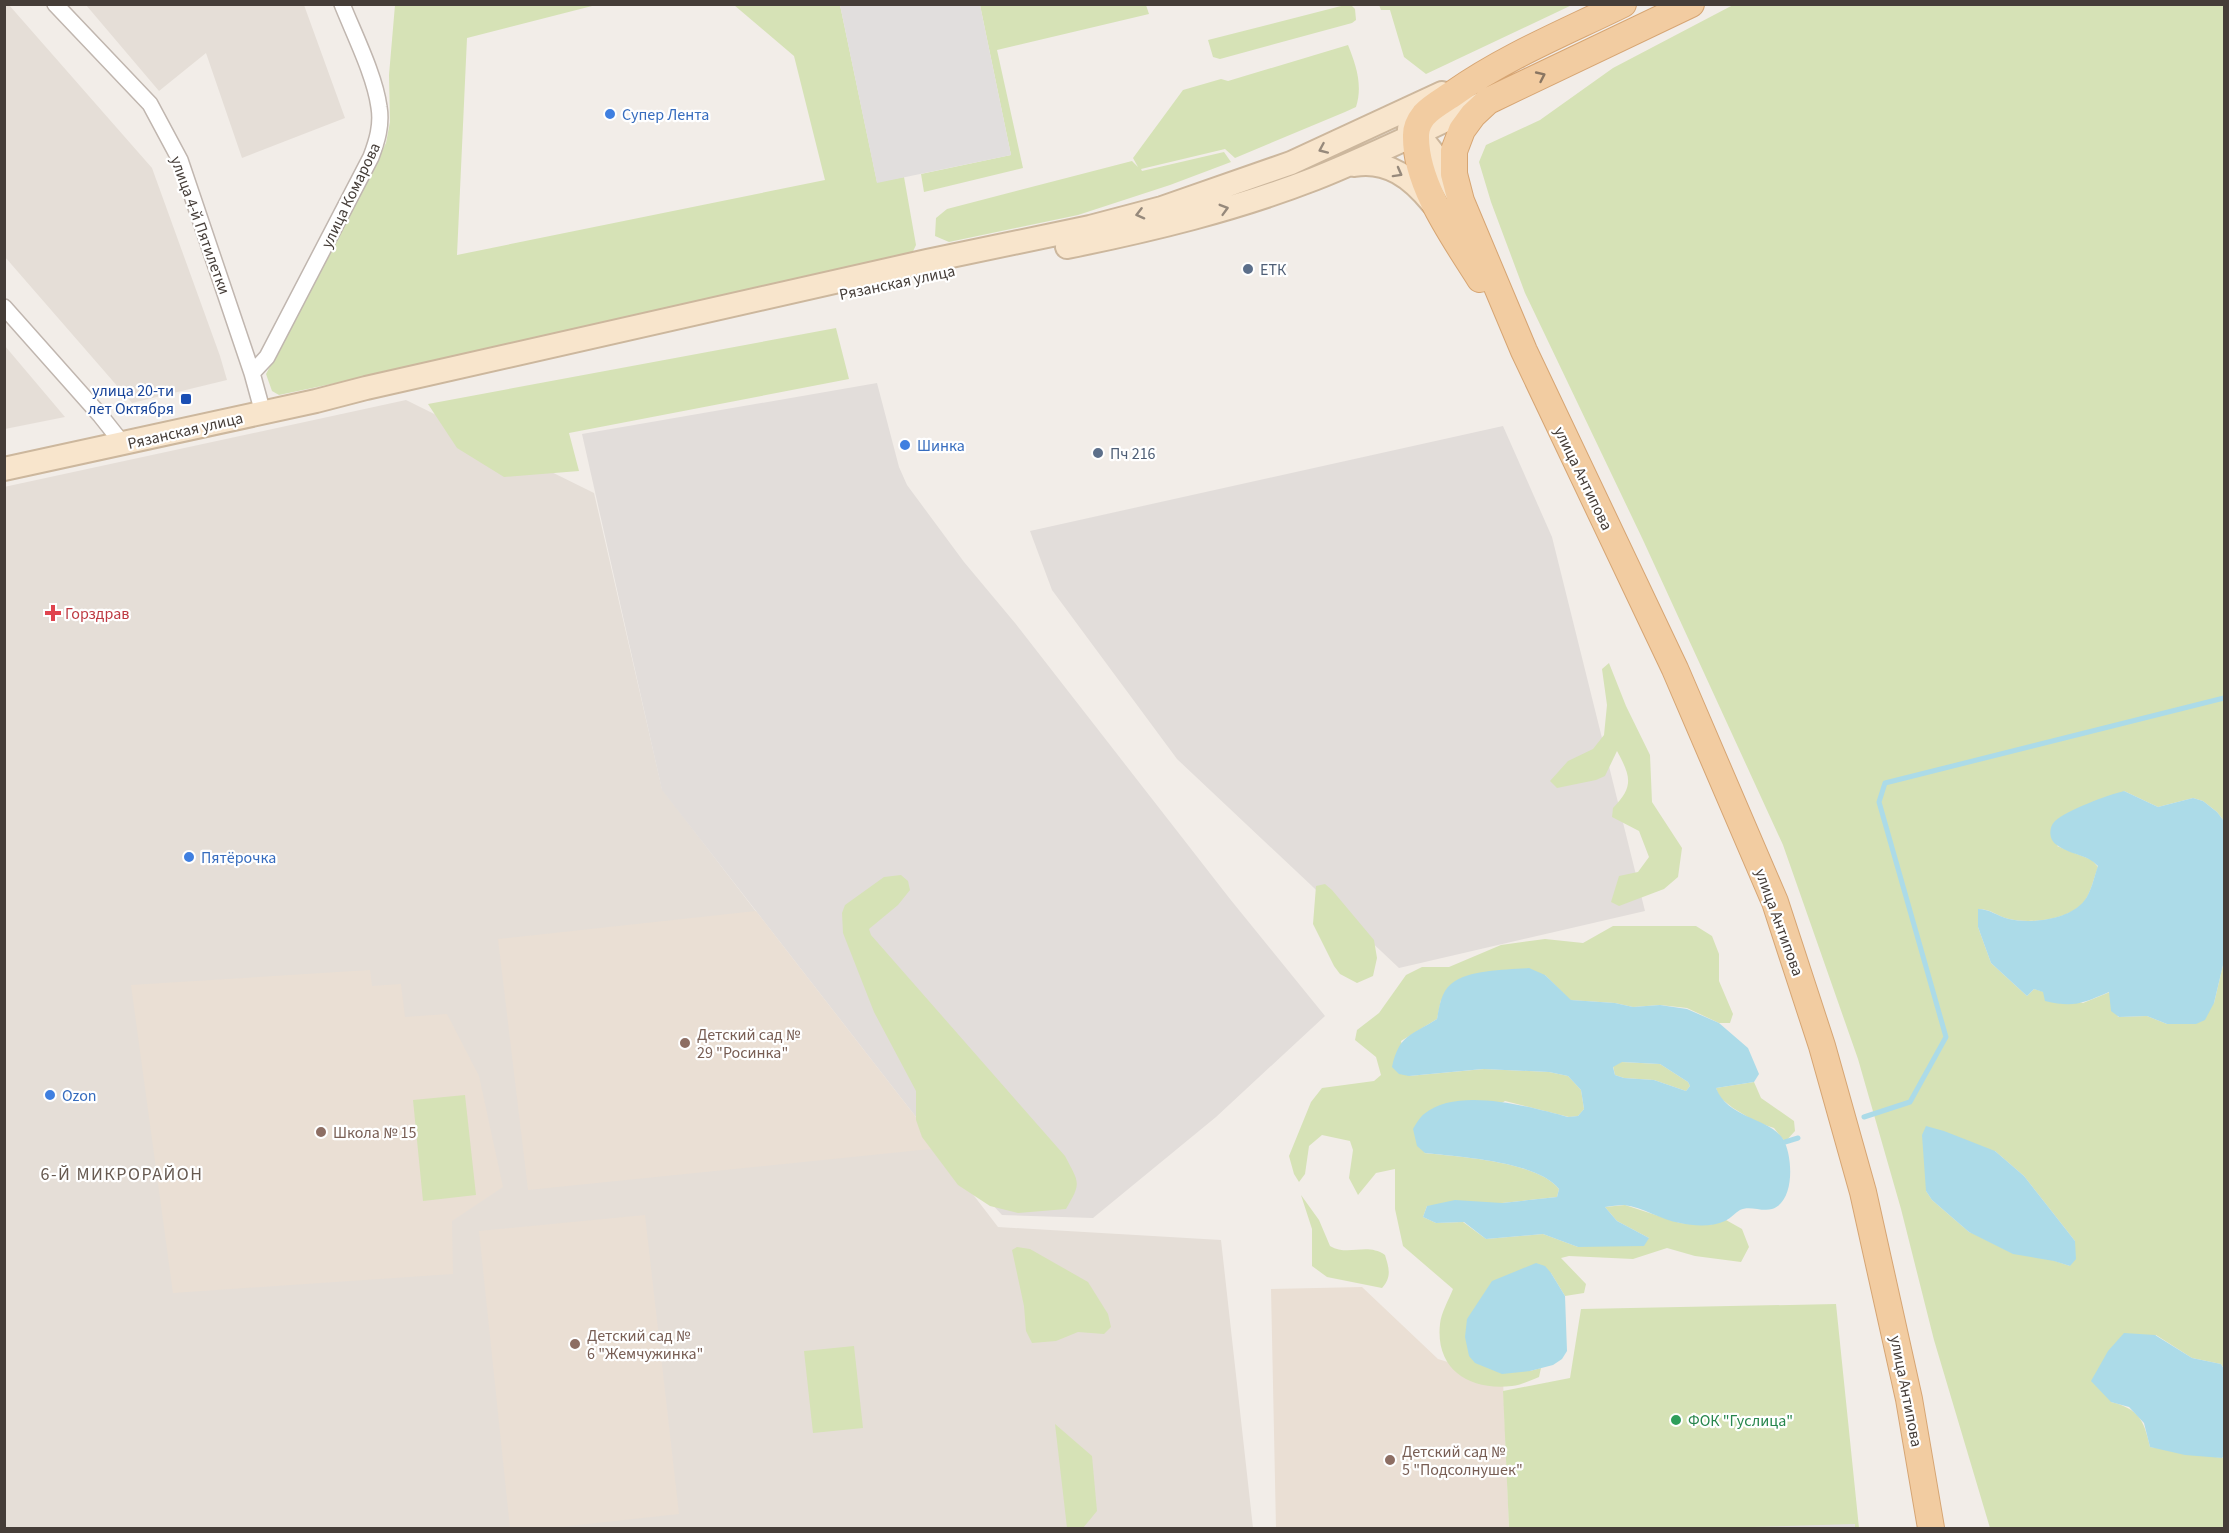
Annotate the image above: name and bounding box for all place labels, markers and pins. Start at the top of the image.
place label: Супер Лента [622,104,709,126]
marker: Супер Лента [603,107,617,121]
place label: ЕТК [1260,259,1287,281]
marker: ЕТК [1241,262,1255,276]
place label: улица 20-ти лет Октября [88,380,174,420]
marker: улица 20-ти лет Октября [179,392,193,406]
place label: Шинка [917,435,965,457]
marker: Шинка [898,438,912,452]
place label: Пч 216 [1110,443,1156,465]
marker: Пч 216 [1091,446,1105,460]
place label: Горздрав [65,603,129,625]
marker: Горздрав [46,606,60,620]
place label: Пятёрочка [201,847,276,869]
marker: Пятёрочка [182,850,196,864]
place label: Детский сад № 29 "Росинка" [697,1024,801,1064]
marker: Детский сад № 29 "Росинка" [678,1036,692,1050]
place label: Ozon [62,1085,97,1107]
marker: Ozon [43,1088,57,1102]
place label: Школа № 15 [333,1122,417,1144]
marker: Школа № 15 [314,1125,328,1139]
place label: Детский сад № 6 "Жемчужинка" [587,1325,703,1365]
marker: Детский сад № 6 "Жемчужинка" [568,1337,582,1351]
place label: ФОК "Гуслица" [1688,1410,1793,1432]
marker: ФОК "Гуслица" [1669,1413,1683,1427]
place label: Детский сад № 5 "Подсолнушек" [1402,1441,1523,1481]
marker: Детский сад № 5 "Подсолнушек" [1383,1453,1397,1467]

